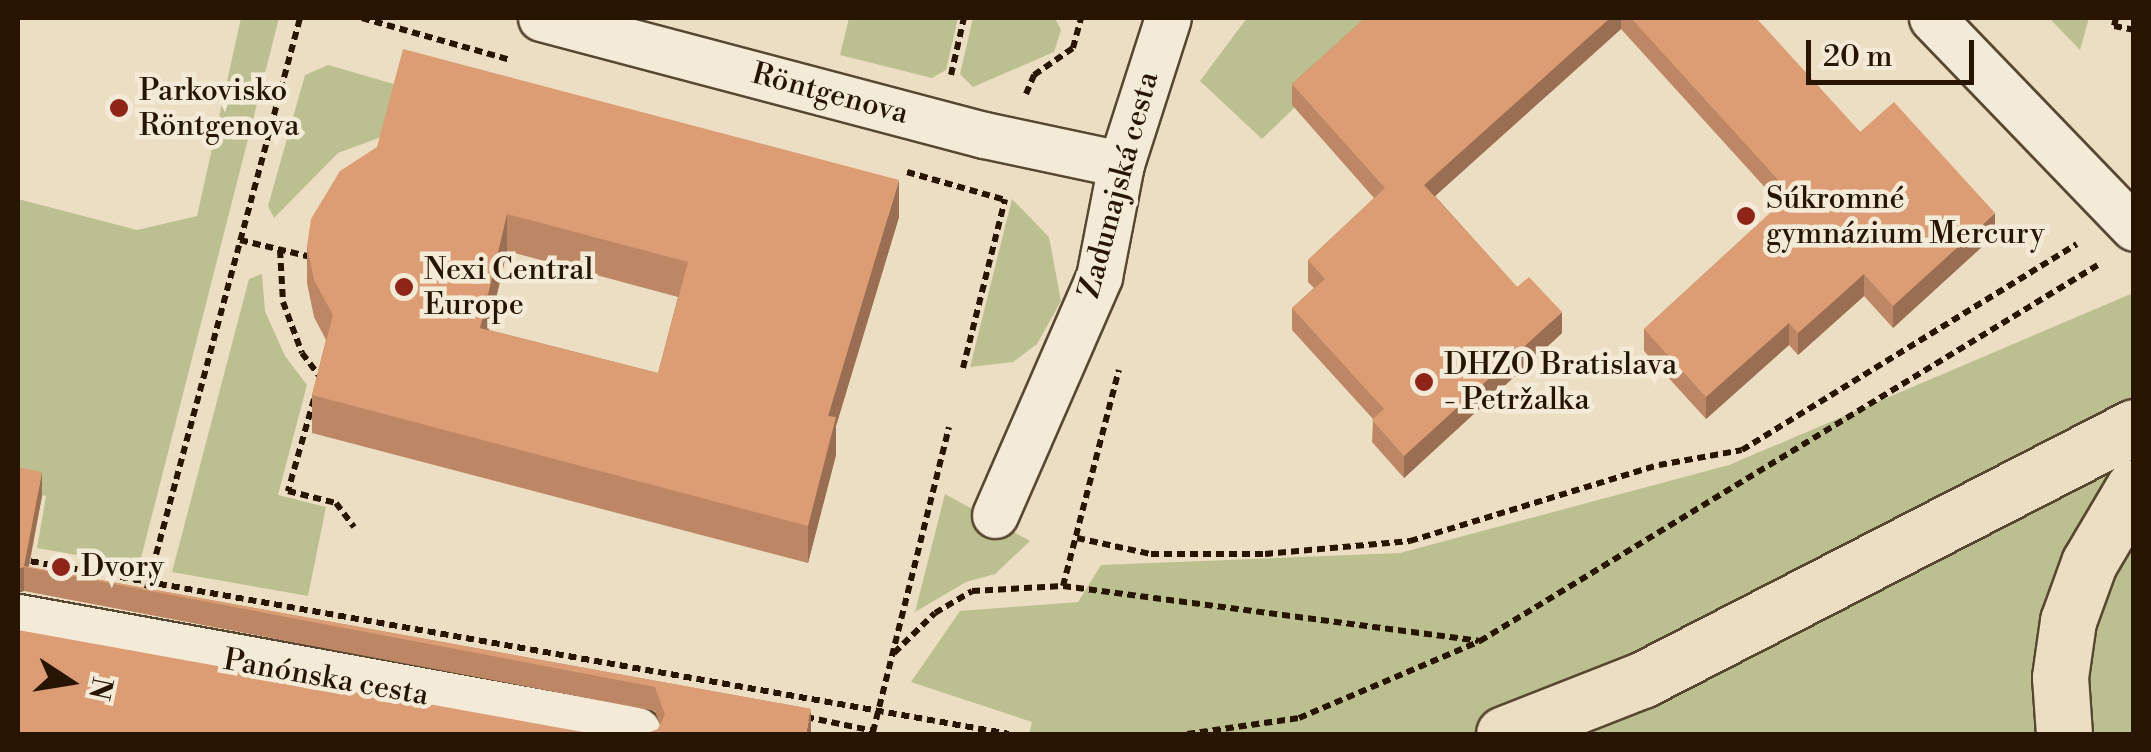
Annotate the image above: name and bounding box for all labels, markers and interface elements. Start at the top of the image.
scale bar [1811,20,1978,82]
text: 20 m [1823,38,1892,76]
street label: Röntgenova [748,56,912,132]
street label: Zadunajská cesta [1072,68,1166,302]
place label: Parkovisko Röntgenova [139,73,299,144]
marker: Parkovisko Röntgenova [108,97,130,119]
place label: Súkromné gymnázium Mercury [1766,181,2044,252]
marker: Súkromné gymnázium Mercury [1735,205,1757,227]
place label: Nexi Central Europe [424,252,593,322]
marker: Nexi Central Europe [393,276,415,298]
place label: DHZO Bratislava - Petržalka [1444,347,1677,418]
marker: DHZO Bratislava - Petržalka [1413,371,1435,393]
place label: Dvory [81,549,164,585]
marker: Dvory [50,556,72,578]
north arrow [20,632,120,732]
street label: Panónska cesta [221,642,431,714]
text: N [80,674,119,703]

